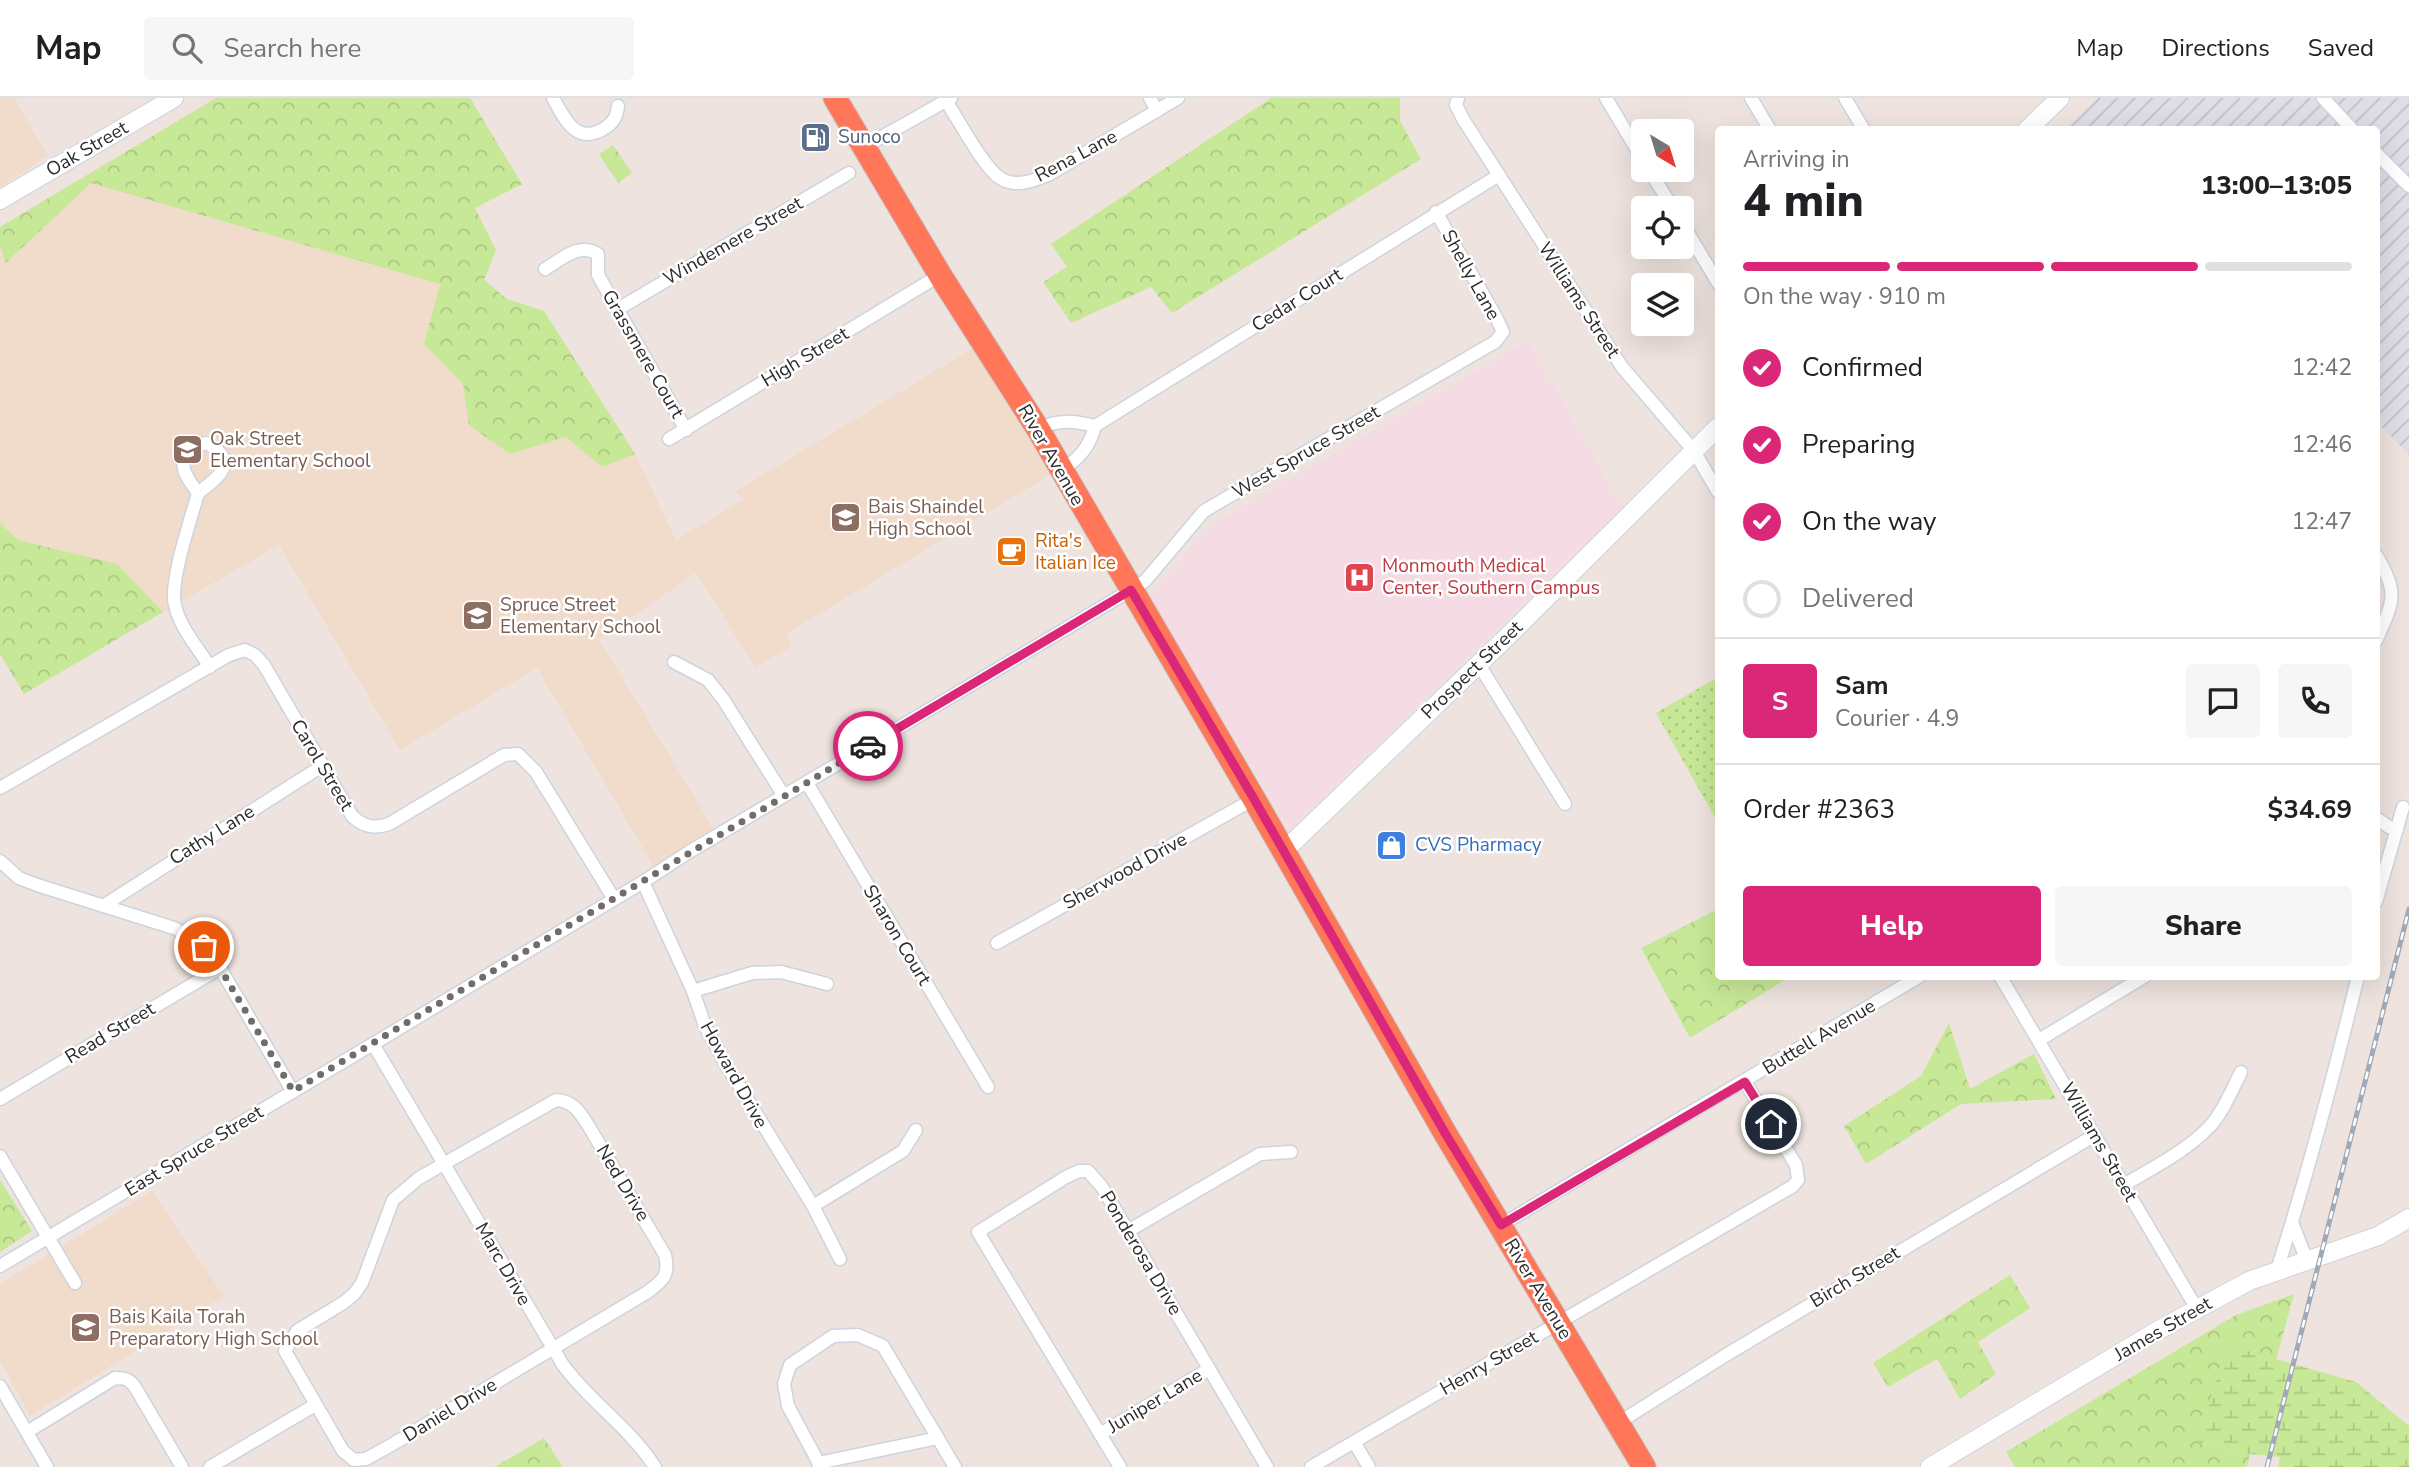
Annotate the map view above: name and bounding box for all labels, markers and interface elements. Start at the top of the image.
search box [144,17,634,80]
text: Map [35,26,102,71]
icon: search [168,29,206,67]
text: Search here [224,31,361,66]
text: Map [2076,32,2123,64]
text: Directions [2161,32,2270,64]
text: Saved [2308,32,2374,64]
street label: Oak Street [41,115,133,183]
north arrow [1631,119,1694,182]
map controls [1631,119,1694,336]
fuel station icon: Sunoco [798,120,832,154]
street label: Rena Lane [1030,123,1122,189]
place label: Sunoco [838,124,901,150]
text: Arriving in [1743,144,1850,175]
text: 13:00–13:05 [2201,168,2352,203]
text: 4 min [1743,169,1864,232]
street label: Windemere Street [658,190,808,292]
button: locate [1631,196,1694,259]
street label: Shelly Lane [1435,225,1507,325]
street label: Williams Street [1532,237,1626,363]
street label: Cedar Court [1247,262,1348,338]
button: layers [1631,273,1694,336]
text: On the way · 910 m [1743,281,1946,312]
street label: Grassmere Court [596,285,690,423]
street label: High Street [757,321,854,393]
icon: check [1743,349,1781,387]
text: Confirmed [1802,350,1923,385]
text: 12:42 [2292,352,2352,383]
street label: River Avenue [1011,399,1091,511]
street label: West Spruce Street [1228,399,1385,505]
place label: Oak Street Elementary School [210,426,371,474]
icon: check [1743,426,1781,464]
text: Preparing [1802,427,1915,462]
text: 12:46 [2292,429,2352,460]
school or university icon: Oak Street Elementary School [170,433,204,467]
place label: Bais Shaindel High School [868,494,984,542]
school or university icon: Bais Shaindel High School [828,501,862,535]
icon: check [1743,503,1781,541]
text: On the way [1802,504,1936,539]
text: 12:47 [2292,506,2352,537]
place label: Rita's Italian Ice [1035,528,1116,576]
cafe icon: Rita's Italian Ice [995,535,1029,569]
place label: Monmouth Medical Center, Southern Campus [1382,553,1600,601]
hospital icon: Monmouth Medical Center, Southern Campus [1342,560,1376,594]
text: Delivered [1802,581,1914,616]
place label: Spruce Street Elementary School [500,592,661,640]
school or university icon: Spruce Street Elementary School [460,599,494,633]
street label: Prospect Street [1416,615,1529,725]
button: chat [2186,664,2260,738]
button: phone [2278,664,2352,738]
text: Sam [1835,668,1888,703]
text: S [1772,684,1788,719]
text: Courier · 4.9 [1835,703,1959,734]
courier [833,711,903,781]
street label: Carol Street [285,715,360,816]
icon: car [849,727,887,765]
text: Order #2363 [1743,792,1895,827]
text: $34.69 [2268,792,2352,827]
street label: Cathy Lane [164,799,260,871]
street label: Sherwood Drive [1058,826,1192,916]
shop icon: CVS Pharmacy [1375,828,1409,862]
place label: CVS Pharmacy [1415,832,1542,858]
street label: Sharon Court [857,880,937,990]
button: Help [1743,886,2041,966]
button: Share [2055,886,2352,966]
pin [174,917,234,977]
icon: bag [185,928,223,966]
street label: Buttell Avenue [1758,993,1880,1081]
street label: Read Street [60,996,160,1070]
street label: Howard Drive [694,1017,774,1133]
street label: Williams Street [2054,1078,2144,1206]
pin [1741,1094,1801,1154]
street label: East Spruce Street [120,1099,268,1203]
icon: home [1752,1105,1790,1143]
street label: Ned Drive [590,1140,656,1226]
street label: Ponderosa Drive [1094,1186,1188,1320]
street label: Marc Drive [469,1218,537,1310]
street label: River Avenue [1498,1234,1578,1344]
street label: Birch Street [1805,1240,1905,1314]
street label: James Street [2109,1290,2217,1368]
place label: Bais Kaila Torah Preparatory High School [109,1304,319,1352]
school or university icon: Bais Kaila Torah Preparatory High School [69,1311,103,1345]
street label: Henry Street [1435,1324,1543,1402]
street label: Juniper Lane [1102,1363,1207,1440]
street label: Daniel Drive [398,1372,502,1448]

